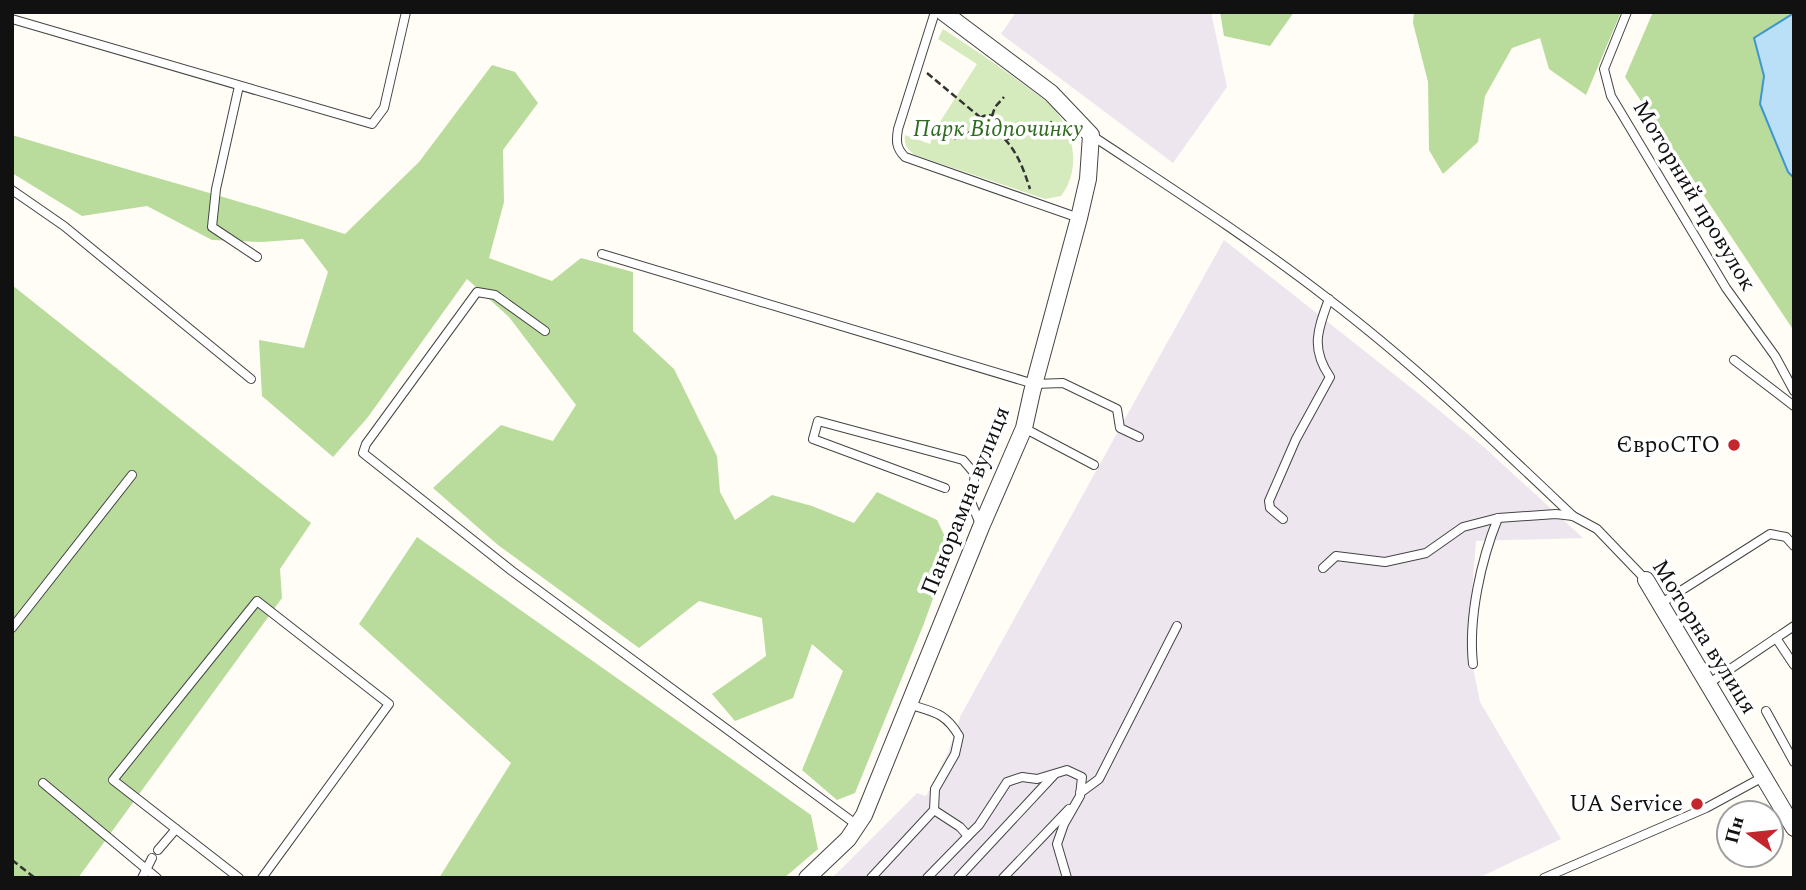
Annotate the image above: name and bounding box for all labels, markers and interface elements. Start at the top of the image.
street label: Моторний провулок [1623,94,1765,298]
park label: Парк Відпочинку [913,112,1084,147]
street label: Панорамна вулиця [912,401,1020,601]
place label: ЄвроСТО [1616,428,1720,463]
marker: ЄвроСТО [1726,437,1742,453]
street label: Моторна вулиця [1642,553,1766,721]
place label: UA Service [1569,787,1683,822]
marker: UA Service [1689,796,1705,812]
north arrow [1715,799,1785,869]
text: Пн [1717,813,1753,847]

